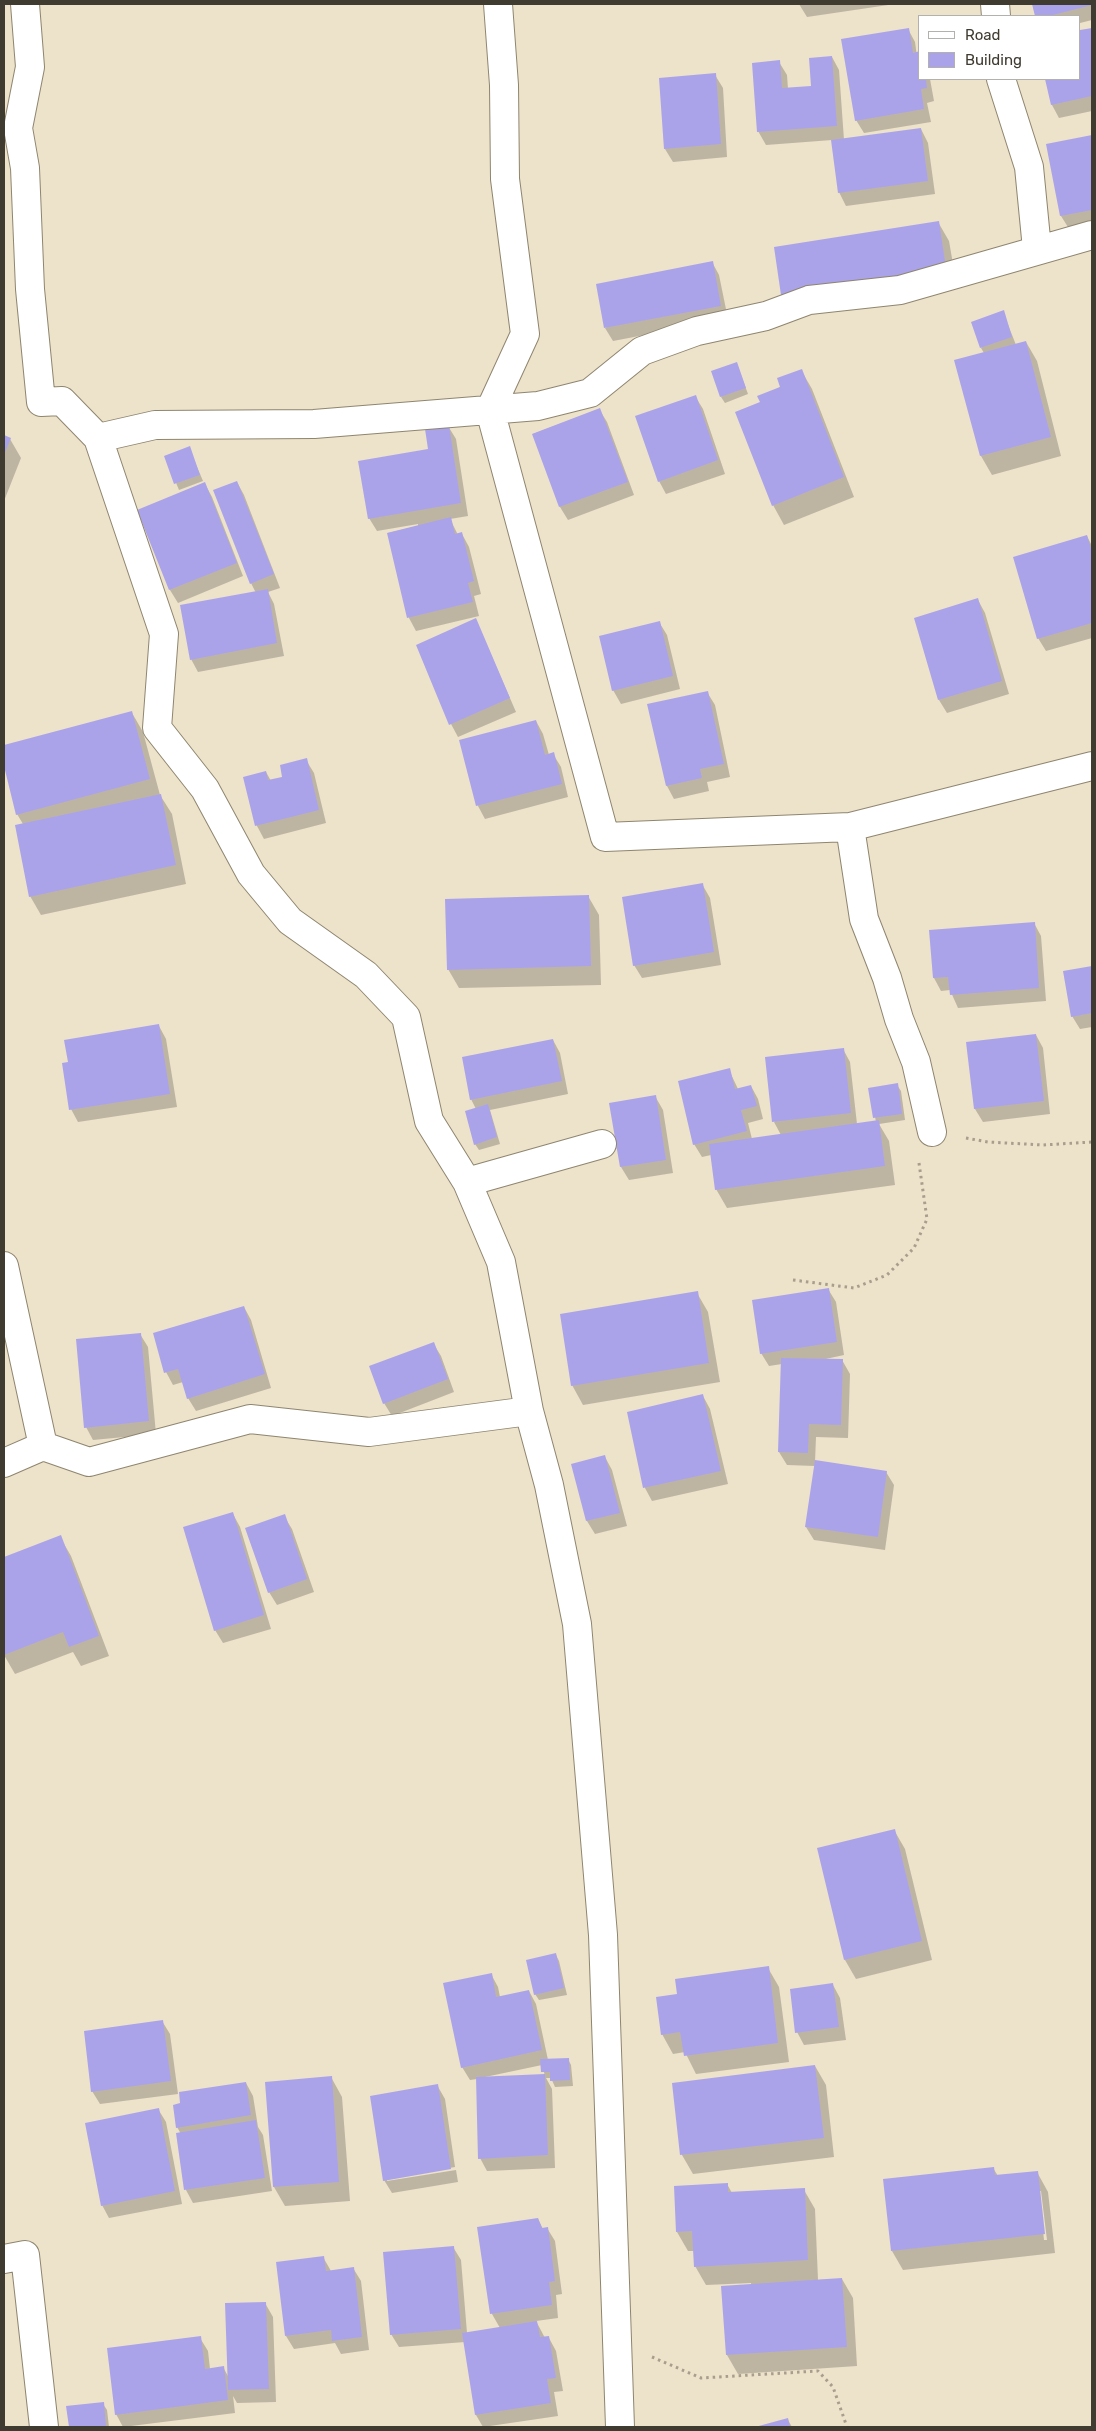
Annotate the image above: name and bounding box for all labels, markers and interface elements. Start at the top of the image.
legend [918,15,1081,80]
text: Road [965,26,1001,44]
text: Building [965,51,1022,69]

